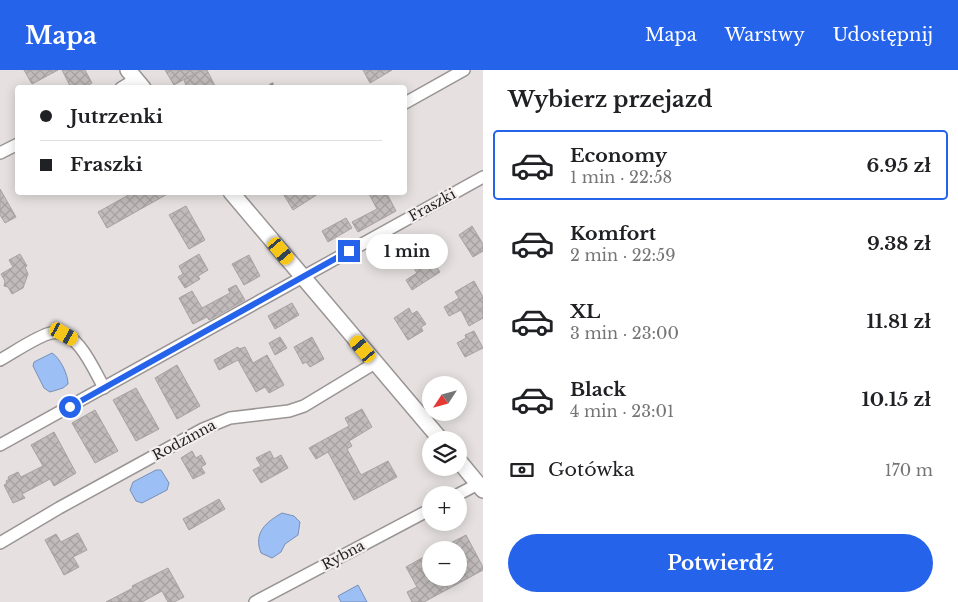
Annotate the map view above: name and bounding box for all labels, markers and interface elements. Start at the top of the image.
text: Mapa [25,21,97,50]
text: Mapa [645,24,697,46]
text: Warstwy [725,24,805,46]
text: Udostępnij [833,24,933,46]
text: Wybierz przejazd [508,86,712,113]
text: Jutrzenki [70,105,163,128]
icon: car [510,143,555,188]
text: Economy [570,144,667,167]
text: Fraszki [70,153,143,176]
text: 6.95 zł [867,154,931,177]
text: 1 min · 22:58 [570,167,672,187]
street label: Fraszki [405,185,459,225]
icon: car [510,221,555,266]
text: Komfort [570,222,656,245]
text: 9.38 zł [867,232,931,255]
callout: 1 min [366,234,449,268]
car [265,235,296,267]
route end [338,240,360,262]
text: 1 min [384,241,430,261]
text: 2 min · 22:59 [570,245,676,265]
icon: car [510,299,555,344]
text: XL [570,300,600,323]
text: 11.81 zł [867,310,931,333]
car [47,320,80,348]
text: 3 min · 23:00 [570,323,679,343]
car [347,333,378,365]
north arrow [422,376,468,421]
map controls [422,376,467,586]
icon: car [510,377,555,422]
text: Black [570,378,626,401]
text: 10.15 zł [862,388,931,411]
route start [59,396,81,418]
text: 4 min · 23:01 [570,401,674,421]
street label: Rodzinna [149,416,219,464]
button: layers [422,431,467,476]
icon: cash [508,456,536,484]
text: Gotówka [548,458,635,481]
text: 170 m [885,460,933,480]
button: + [422,486,467,531]
button: Potwierdź [508,534,933,592]
street label: Rybna [318,536,368,574]
button: − [422,541,467,586]

